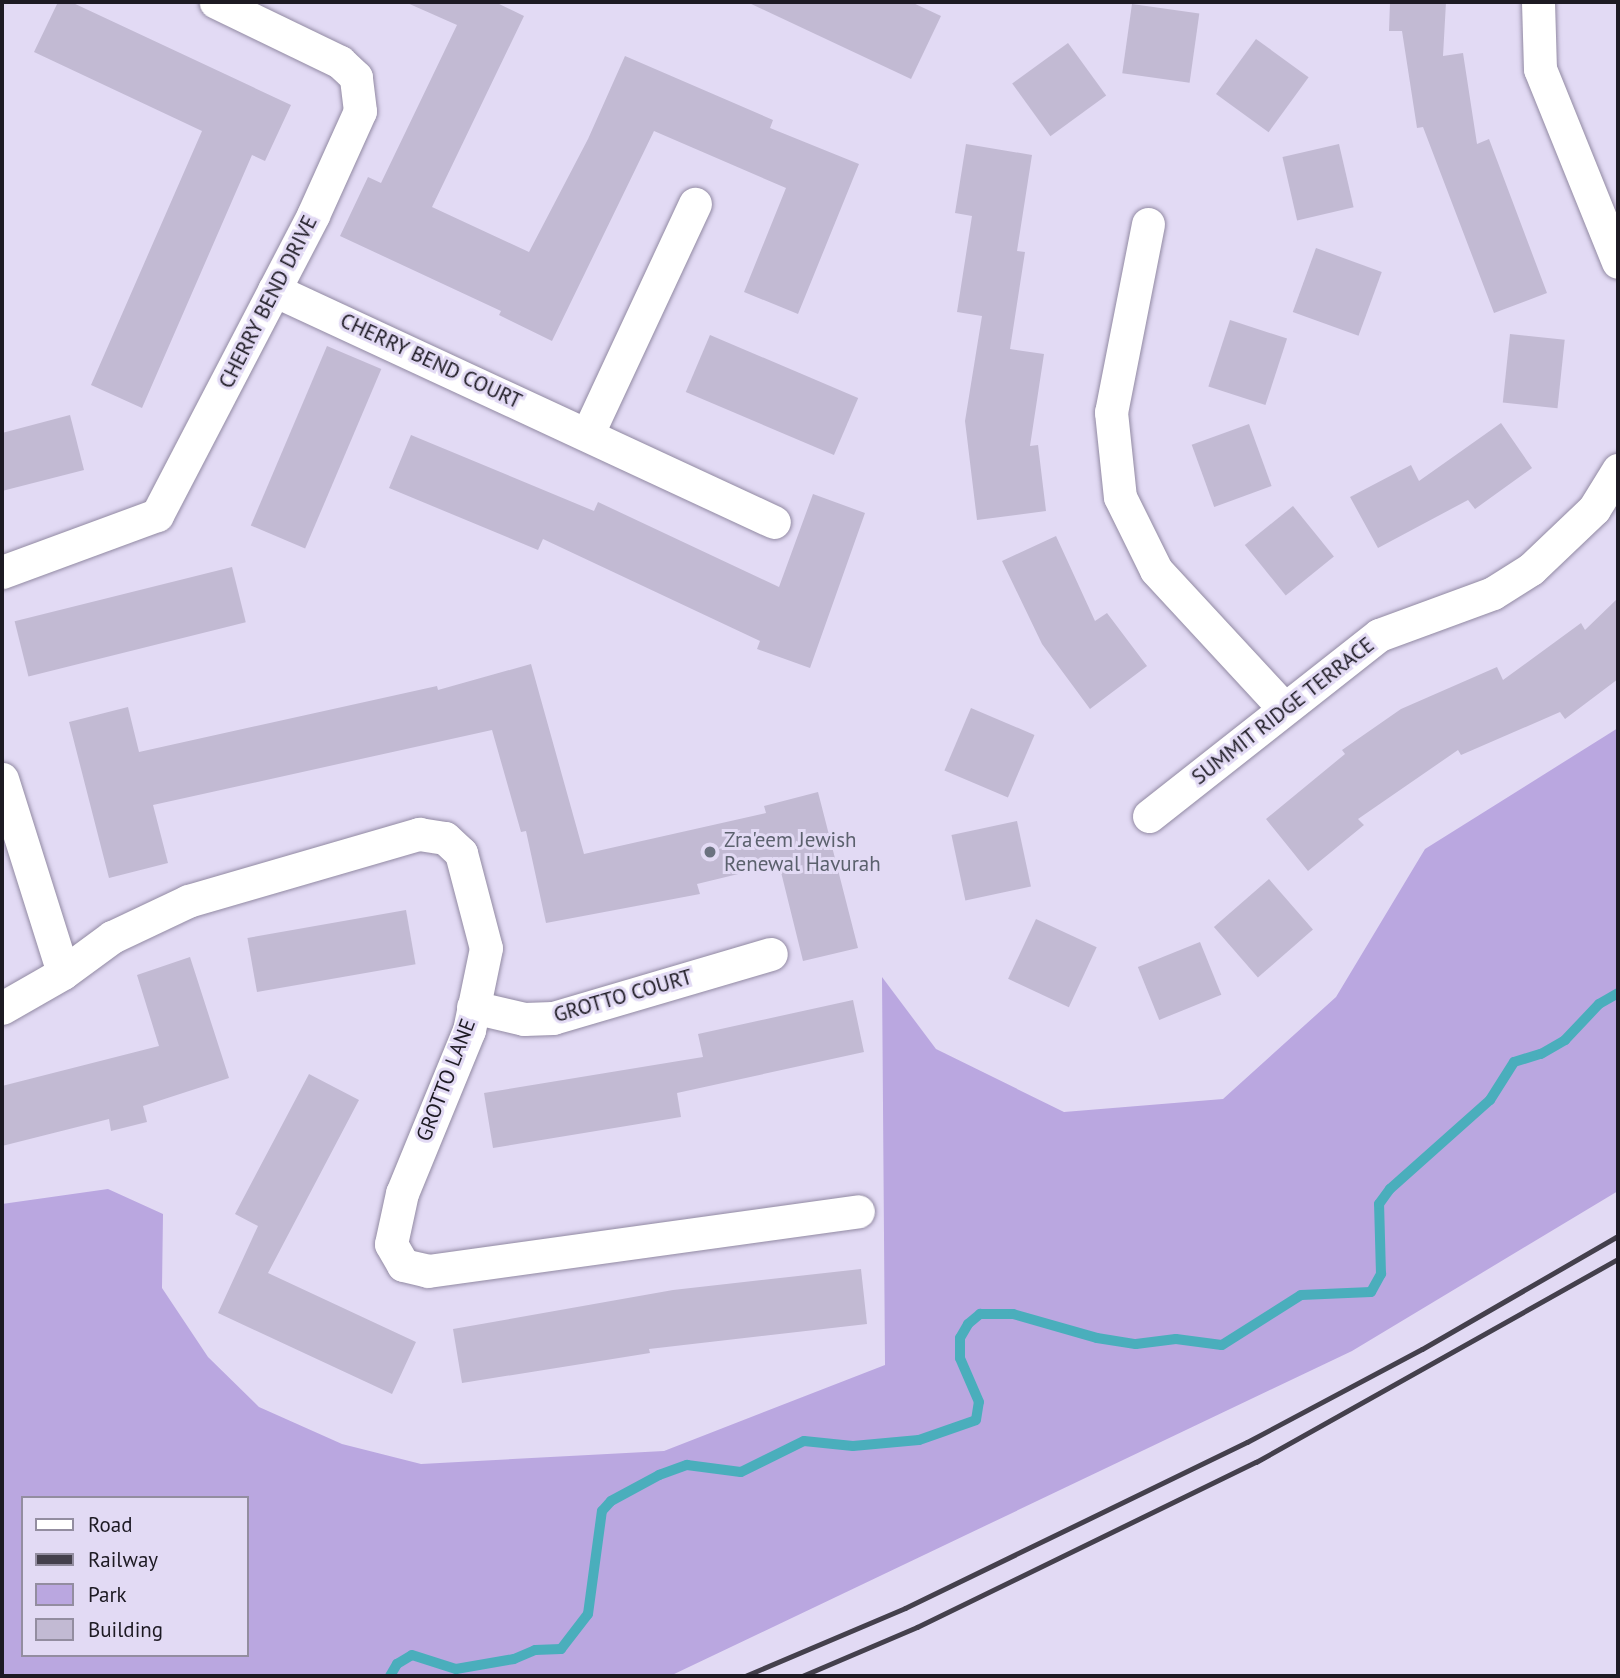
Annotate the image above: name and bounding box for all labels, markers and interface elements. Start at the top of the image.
street label: CHERRY BEND DRIVE [213,211,323,393]
street label: CHERRY BEND COURT [336,308,526,414]
street label: SUMMIT RIDGE TERRACE [1186,632,1380,790]
place label: Zra'eem Jewish Renewal Havurah [724,827,881,877]
marker: Zra'eem Jewish Renewal Havurah [702,844,718,860]
street label: GROTTO COURT [551,964,695,1028]
street label: GROTTO LANE [411,1015,481,1145]
legend [21,1496,248,1657]
text: Road [88,1511,132,1538]
text: Railway [88,1546,158,1573]
text: Park [88,1581,127,1608]
text: Building [88,1616,163,1643]

